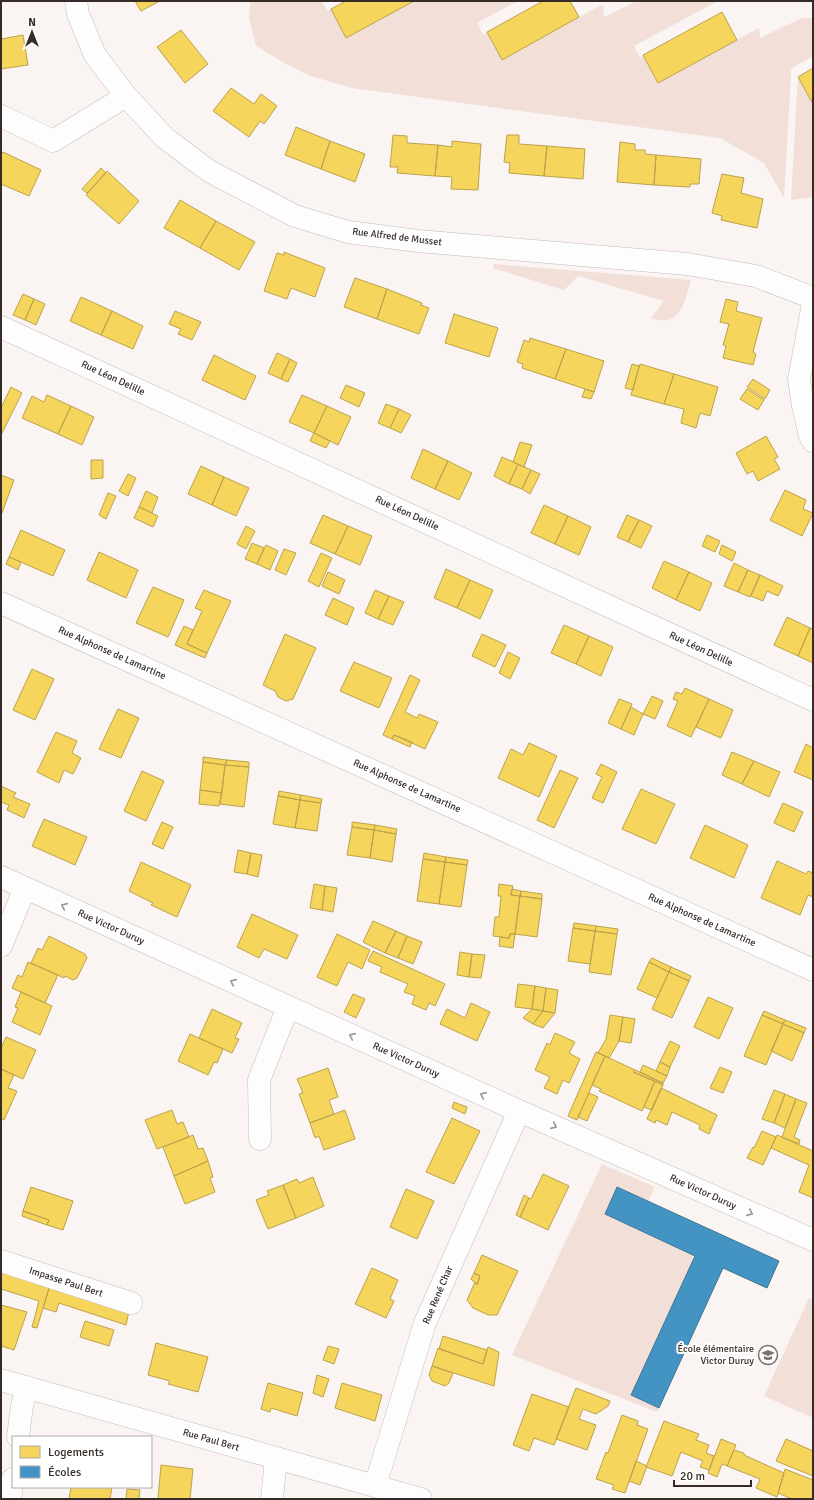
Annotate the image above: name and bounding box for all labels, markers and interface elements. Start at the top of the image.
north arrow [12,12,52,52]
text: N [28,16,36,29]
street label: Rue Alfred de Musset [352,226,443,249]
street label: Rue Léon Delille [79,358,147,398]
street label: Rue Léon Delille [373,493,441,533]
street label: Rue Alphonse de Lamartine [56,624,168,682]
street label: Rue Léon Delille [667,629,735,669]
street label: Rue Alphonse de Lamartine [351,757,463,815]
street label: Rue Alphonse de Lamartine [646,891,758,949]
one-way arrow [60,903,68,911]
street label: Rue Victor Duruy [76,907,147,947]
one-way arrow [230,979,237,987]
one-way arrow [348,1033,356,1041]
street label: Rue Victor Duruy [371,1040,442,1080]
one-way arrow [480,1091,487,1099]
one-way arrow [550,1121,558,1129]
street label: Rue Victor Duruy [668,1172,739,1212]
one-way arrow [747,1208,754,1216]
street label: Impasse Paul Bert [28,1264,105,1300]
street label: Rue René Char [420,1264,456,1326]
place label: École élémentaire Victor Duruy [677,1342,754,1367]
school or university icon: École élémentaire Victor Duruy [757,1344,779,1366]
street label: Rue Paul Bert [181,1426,241,1454]
legend [12,1436,152,1488]
text: Logements [48,1445,104,1460]
scale bar [674,1462,751,1488]
text: Écoles [48,1465,81,1480]
text: 20 m [680,1469,705,1484]

